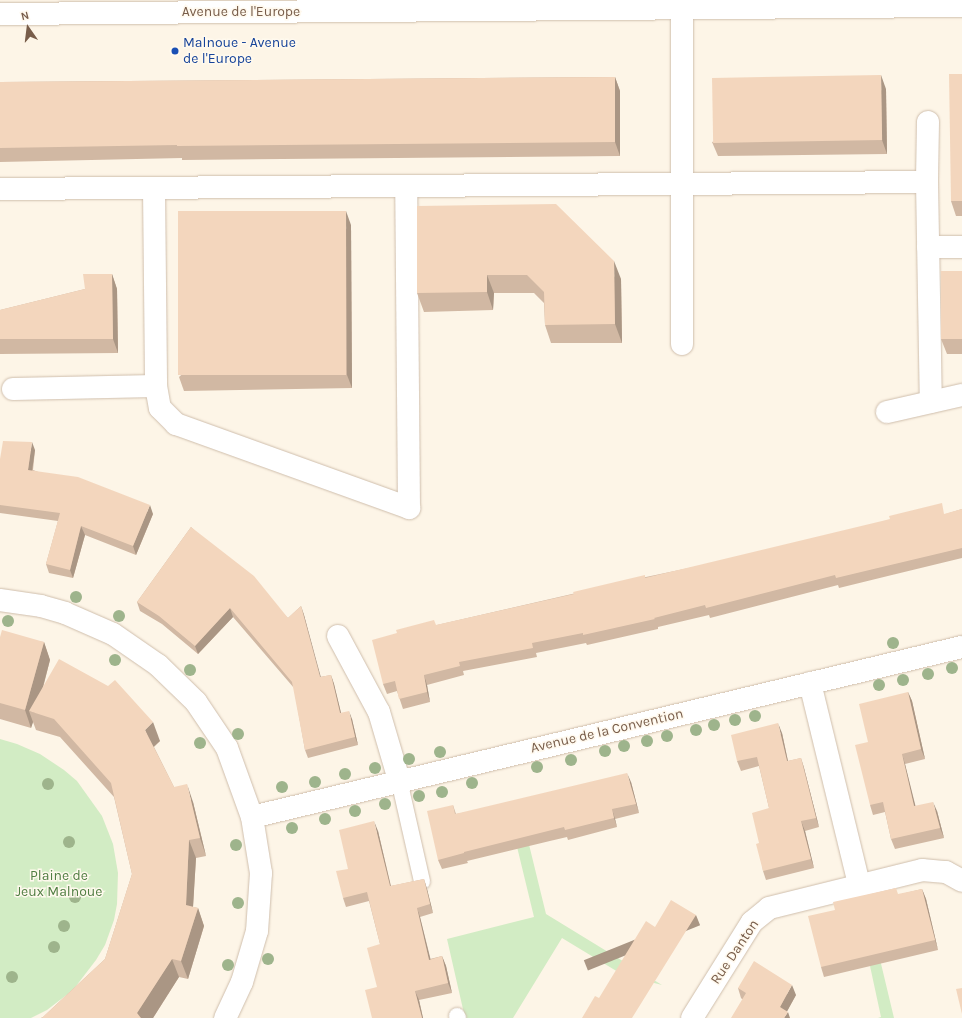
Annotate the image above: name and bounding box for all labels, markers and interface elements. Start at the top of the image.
street label: Avenue de l'Europe [182,4,300,20]
north arrow [8,8,48,48]
text: N [20,9,30,23]
place label: Malnoue - Avenue de l'Europe [183,35,296,68]
marker: Malnoue - Avenue de l'Europe [170,46,180,56]
street label: Avenue de la Convention [529,705,685,757]
park label: Plaine de Jeux Malnoue [15,868,103,900]
street label: Rue Danton [707,916,763,988]

